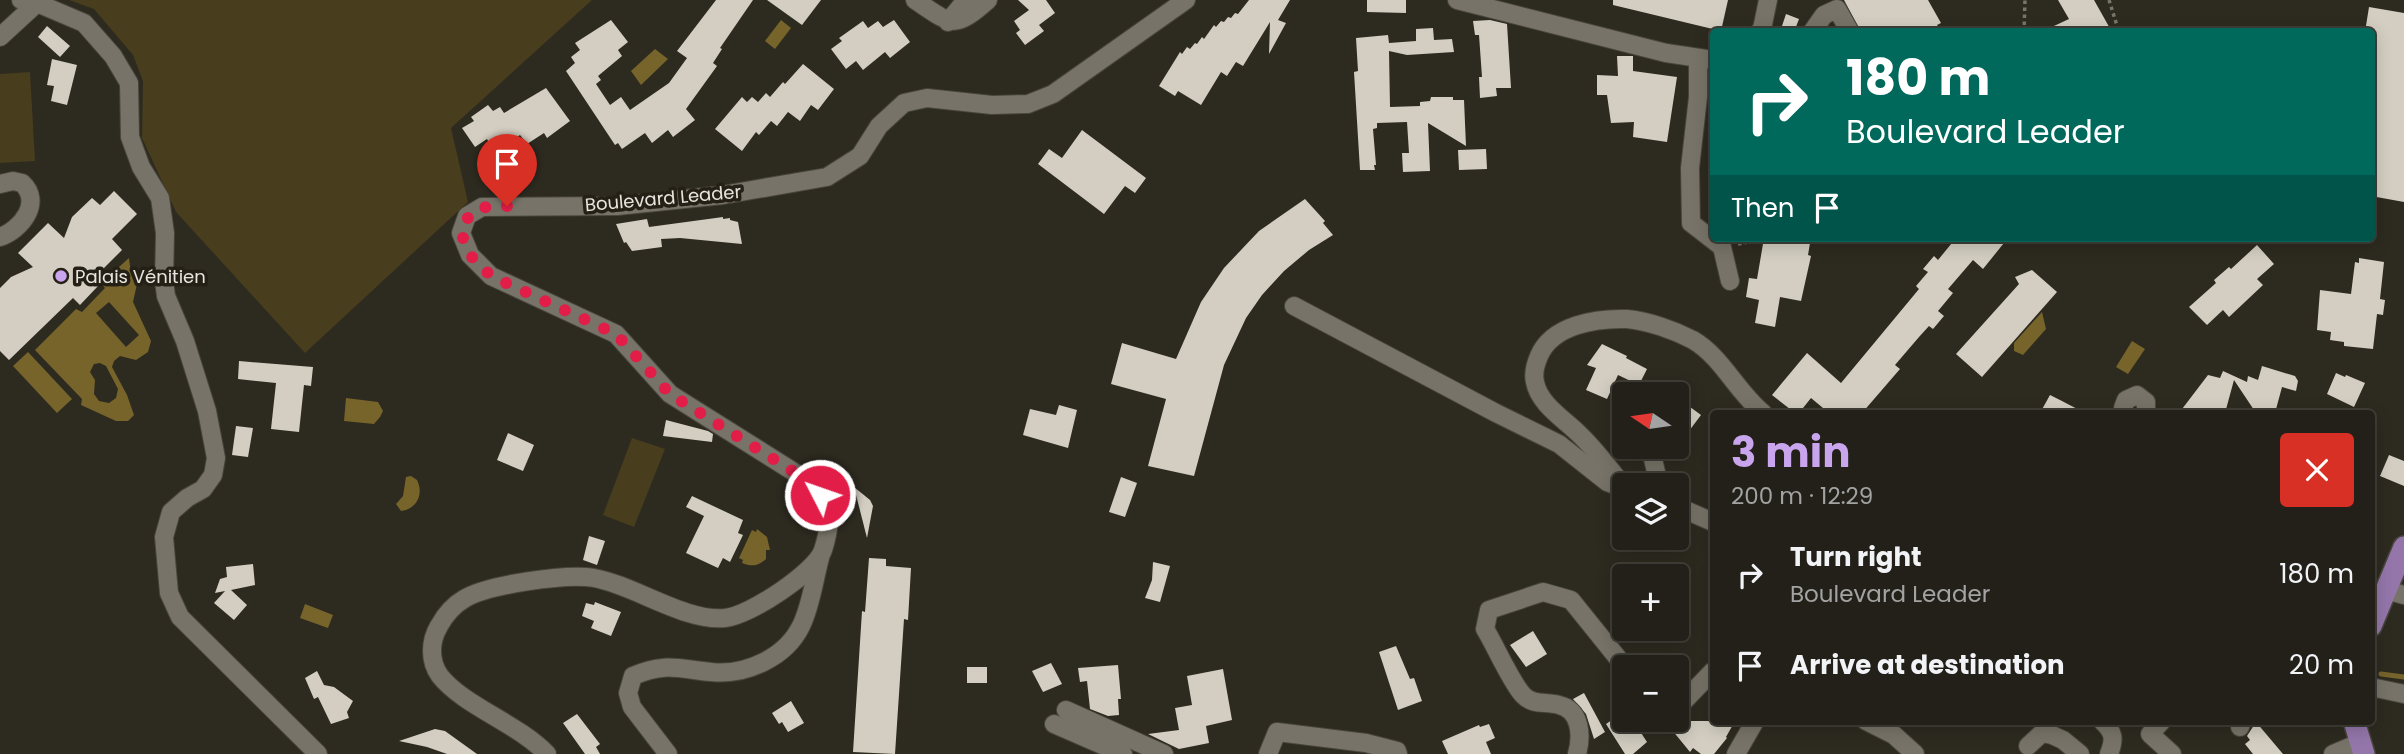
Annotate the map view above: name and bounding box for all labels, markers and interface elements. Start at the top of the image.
text: 180 m [1846,44,1990,112]
icon: right [1731,56,1822,147]
text: Boulevard Leader [1846,109,2125,154]
pin [477,134,537,206]
icon: arrive [488,145,526,183]
street label: Boulevard Leader [584,179,742,217]
icon: arrive [1808,189,1846,227]
text: Then [1731,190,1794,226]
place label: Palais Vénitien [75,264,206,289]
marker: Palais Vénitien [53,268,69,284]
north arrow [1612,382,1689,458]
map controls [1612,382,1689,732]
text: 3 min [1731,423,1851,482]
button: close [2280,433,2354,507]
position arrow [783,458,857,532]
button: layers [1612,473,1689,550]
text: 200 m · 12:29 [1731,480,1873,512]
text: Turn right [1790,539,1922,575]
icon: right [1731,556,1769,594]
text: 180 m [2279,556,2354,592]
button: + [1612,564,1689,641]
text: Boulevard Leader [1790,578,1990,610]
icon: arrive [1731,647,1769,685]
text: Arrive at destination [1790,647,2065,683]
text: 20 m [2289,647,2354,683]
button: − [1612,655,1689,732]

